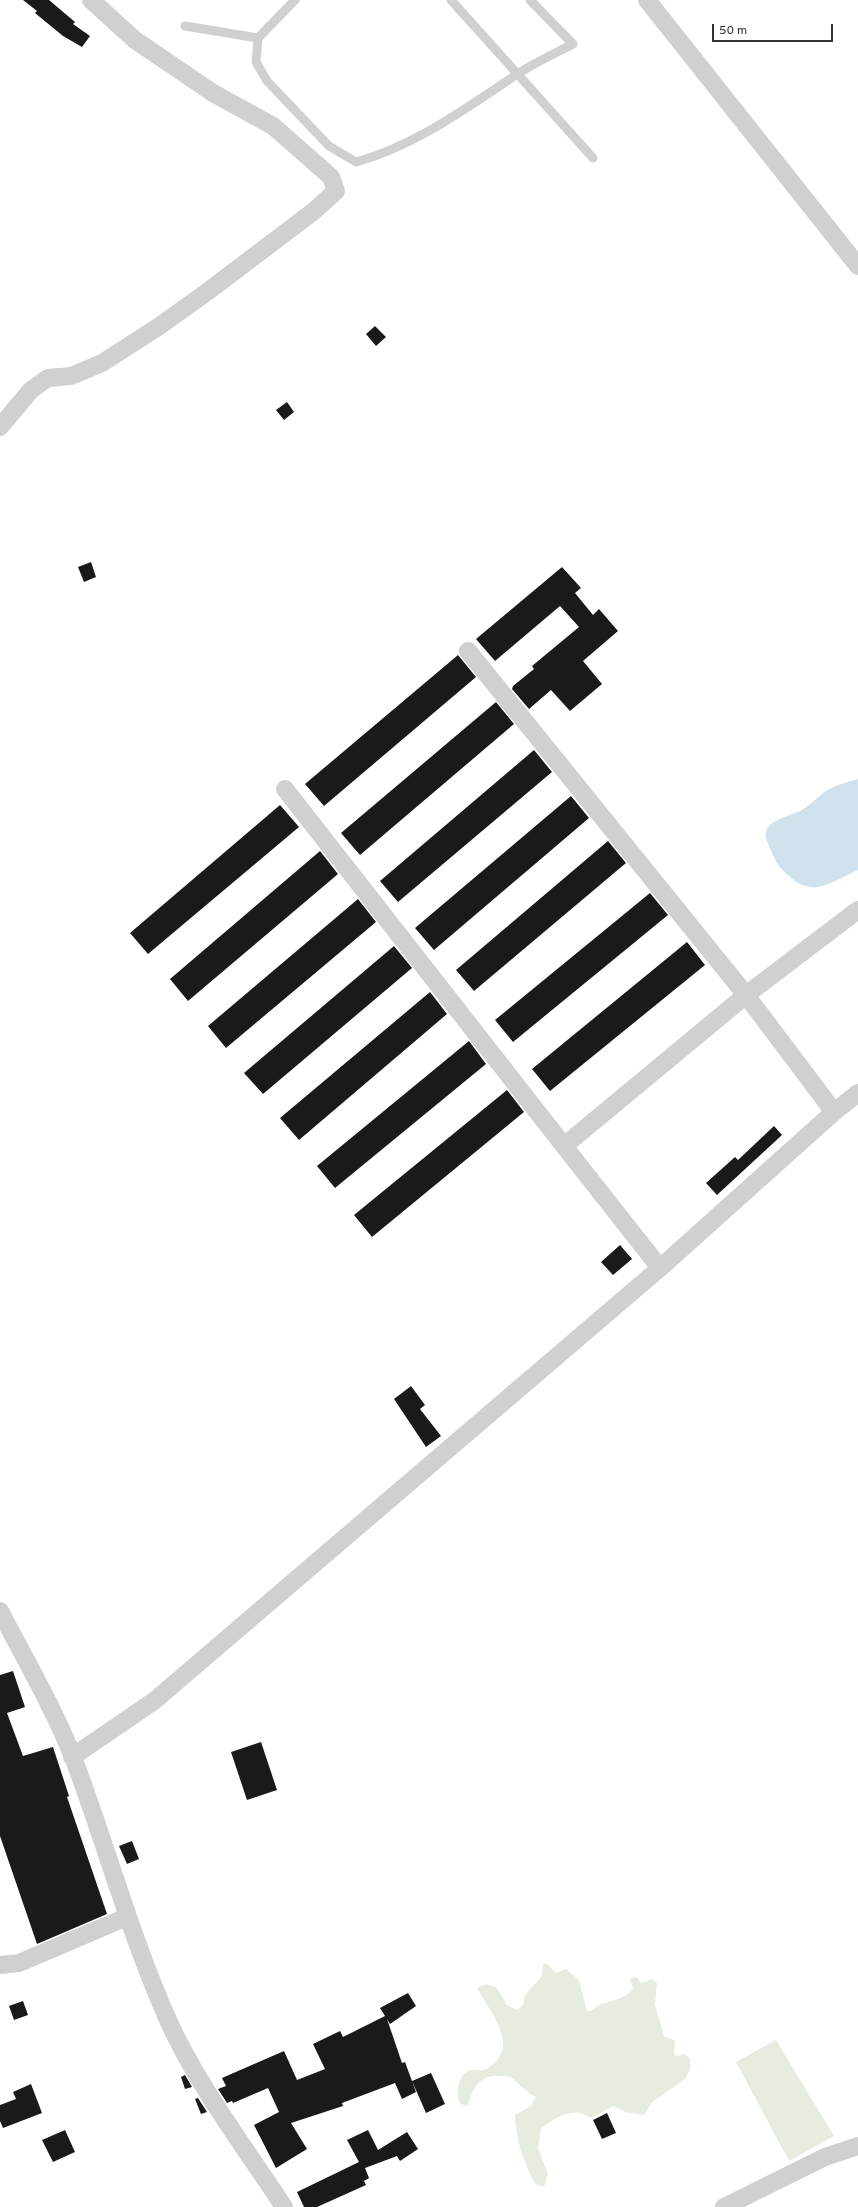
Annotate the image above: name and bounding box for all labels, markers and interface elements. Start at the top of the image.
scale bar [714,16,835,42]
text: 50 m [719,23,747,39]

